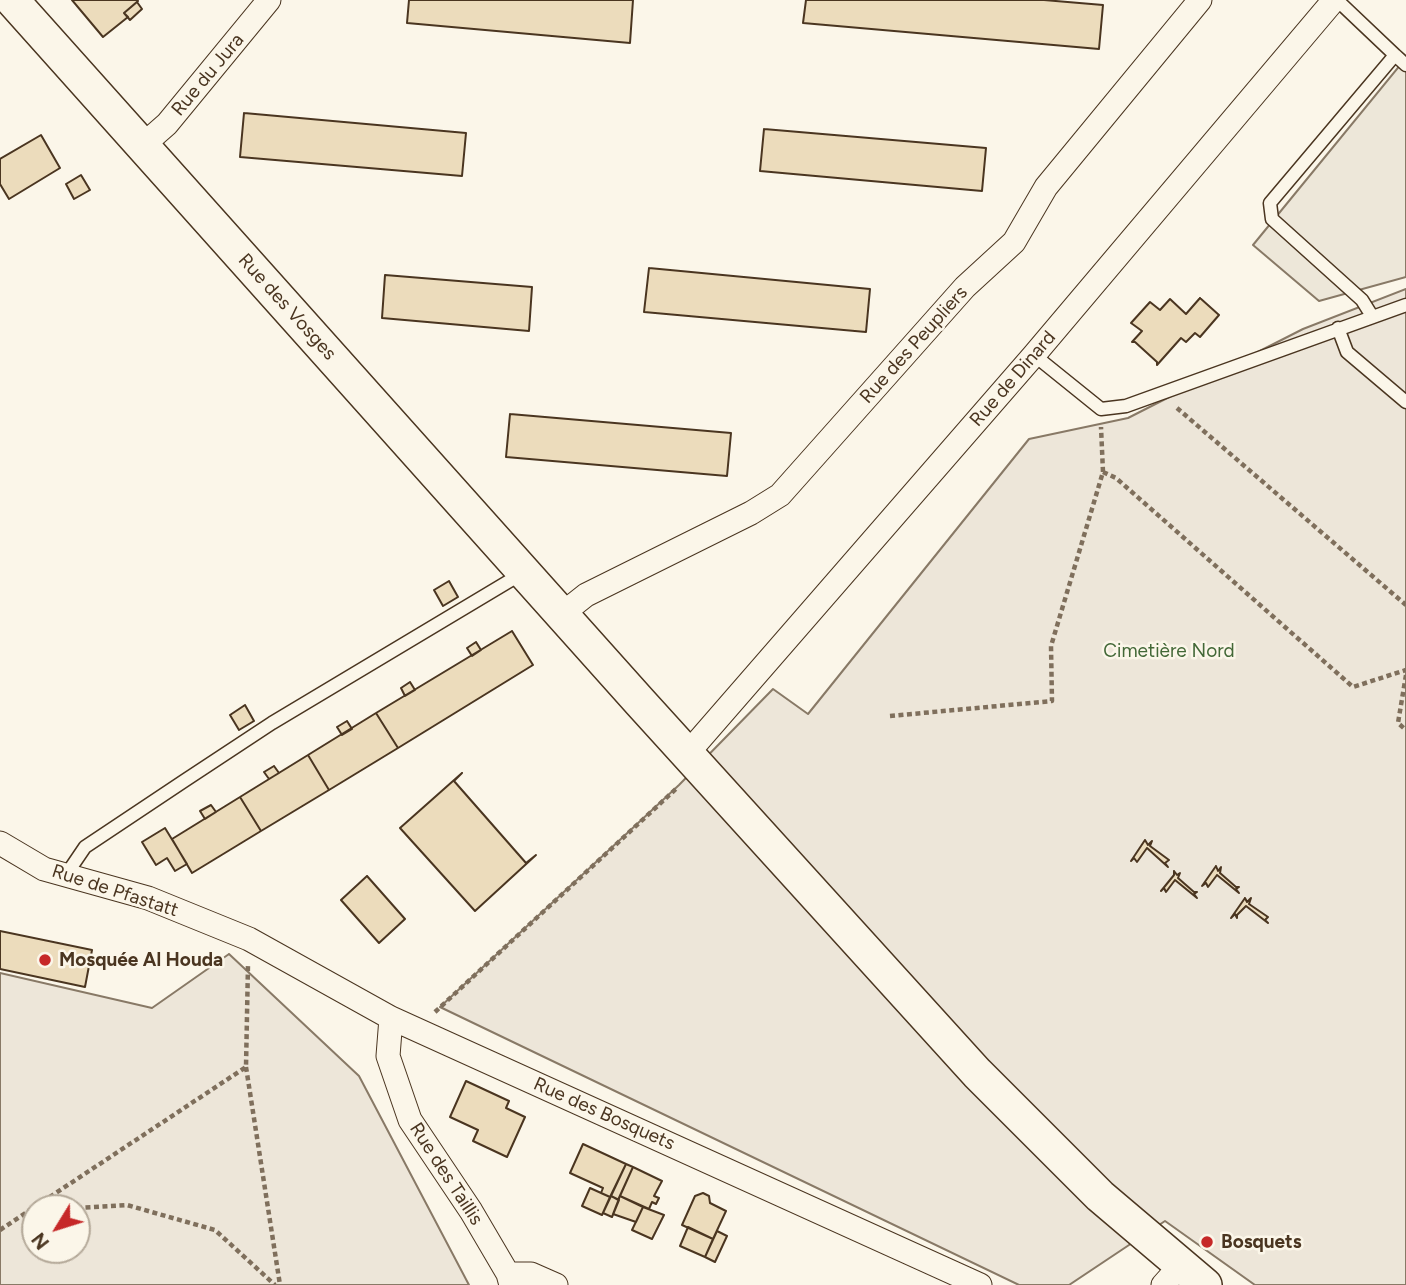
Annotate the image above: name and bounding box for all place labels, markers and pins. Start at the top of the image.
place label: Mosquée Al Houda [59,949,223,971]
marker: Mosquée Al Houda [37,952,53,968]
place label: Bosquets [1221,1231,1302,1253]
marker: Bosquets [1199,1234,1215,1250]

